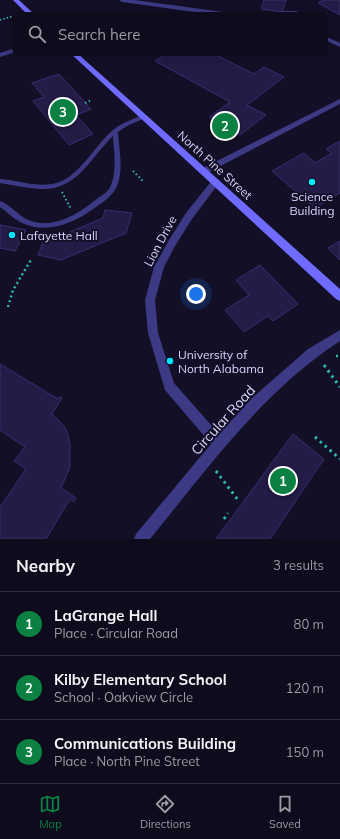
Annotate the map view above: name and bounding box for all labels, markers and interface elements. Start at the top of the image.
search box [12,12,328,56]
icon: search [26,23,48,45]
text: Search here [58,25,140,44]
pin: 3 [50,97,76,127]
pin: 2 [212,111,238,141]
street label: North Pine Street [175,128,255,202]
marker: Science Building [307,177,317,187]
place label: Science Building [289,189,335,218]
street label: Lion Drive [140,213,180,269]
place label: Lafayette Hall [20,228,98,243]
marker: Lafayette Hall [7,230,17,240]
your location [186,284,206,304]
place label: University of North Alabama [178,347,264,376]
marker: University of North Alabama [165,356,175,366]
street label: Circular Road [187,381,259,459]
pin: 1 [270,466,296,496]
text: Nearby [16,555,75,576]
text: 3 results [273,557,324,573]
text: LaGrange Hall [54,606,157,625]
text: 1 [25,616,33,632]
text: 80 m [294,616,324,632]
text: Place · Circular Road [54,625,178,641]
text: Kilby Elementary School [54,670,227,689]
text: 2 [25,680,33,696]
text: 120 m [286,680,324,696]
text: School · Oakview Circle [54,689,193,705]
text: Communications Building [54,734,236,753]
text: 3 [25,744,33,760]
text: 150 m [286,744,324,760]
text: Place · North Pine Street [54,753,200,769]
tab: Map [39,793,62,831]
tab: Directions [140,793,191,831]
tab: Saved [269,793,301,831]

